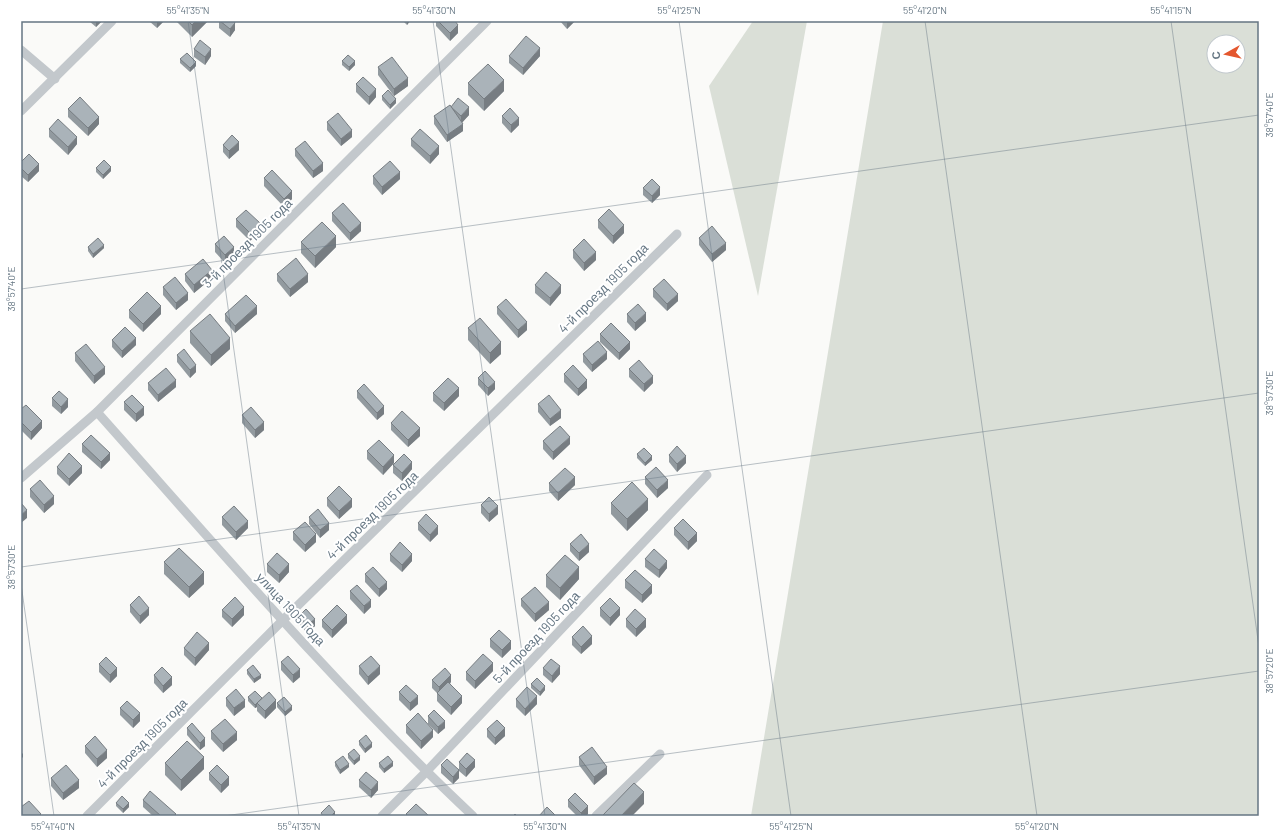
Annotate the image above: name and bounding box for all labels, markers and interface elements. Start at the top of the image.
text: 55°41'35"N [166,4,210,16]
text: 55°41'30"N [412,4,456,16]
text: 55°41'25"N [657,4,701,16]
text: 55°41'20"N [903,4,947,16]
text: 55°41'15"N [1150,4,1192,16]
north arrow [1206,34,1246,74]
text: С [1209,51,1223,60]
text: 38°57'40"E [1263,92,1275,138]
street label: 3-й проезд 1905 года [199,194,296,291]
street label: 4-й проезд 1905 года [555,239,652,336]
text: 38°57'40"E [5,266,17,312]
text: 38°57'30"E [1263,371,1275,415]
street label: 4-й проезд 1905 года [323,467,421,563]
text: 38°57'30"E [5,545,17,589]
street label: улица 1905 Года [253,569,330,649]
street label: 5-й проезд 1905 года [489,587,583,686]
text: 38°57'20"E [1263,648,1275,694]
street label: 4-й проезд 1905 года [94,694,191,791]
text: 55°41'40"N [31,820,75,832]
text: 55°41'35"N [277,820,321,832]
text: 55°41'30"N [523,820,567,832]
text: 55°41'25"N [769,820,813,832]
text: 55°41'20"N [1015,820,1059,832]

